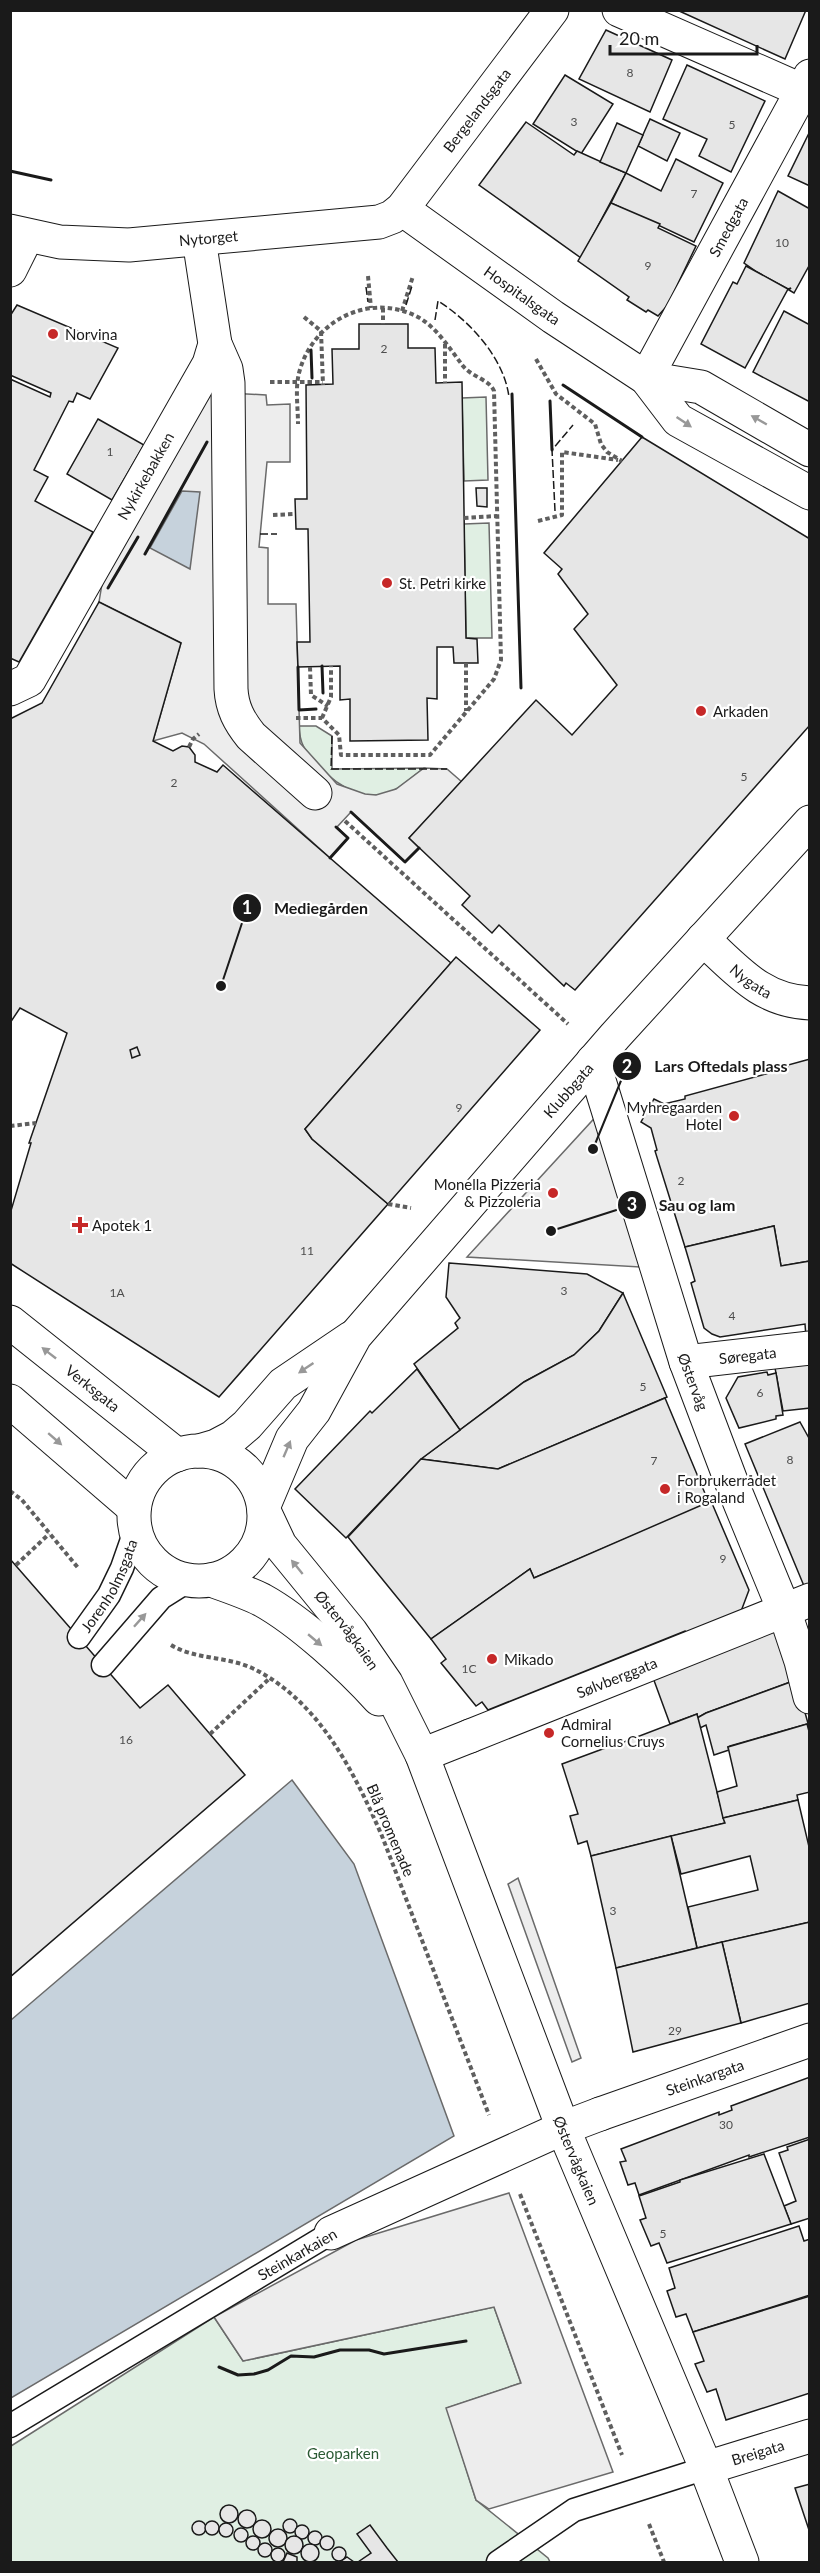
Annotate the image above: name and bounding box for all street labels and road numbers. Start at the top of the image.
street label: Bergelandsgata [439,64,514,156]
street label: Smedgata [705,194,751,260]
street label: Nytorget [178,226,239,249]
street label: Hospitalsgata [481,262,564,328]
street label: Nykirkebakken [113,429,177,523]
street label: Nygata [727,960,775,1002]
street label: Klubbgata [540,1059,597,1121]
street label: Søregata [718,1343,777,1367]
street label: Østervåg [675,1351,713,1413]
street label: Verksgata [62,1361,124,1415]
street label: Jorenholmsgata [77,1537,140,1635]
street label: Østervågkaien [312,1587,383,1673]
street label: Sølvberggata [574,1653,660,1702]
street label: Blå promenade [363,1781,419,1879]
street label: Steinkargata [663,2055,746,2099]
street label: Østervågkaien [550,2113,603,2208]
street label: Steinkarkaien [254,2224,340,2284]
street label: Breigata [729,2436,786,2469]

